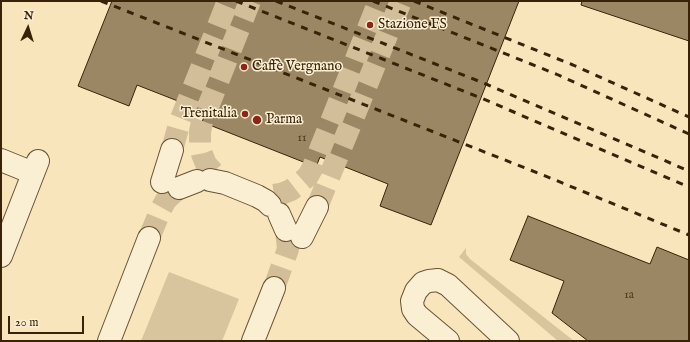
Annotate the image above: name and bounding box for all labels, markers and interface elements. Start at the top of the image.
north arrow [8,8,48,48]
text: N [24,9,34,23]
place label: Stazione FS [378,17,447,33]
marker: Stazione FS [365,20,375,30]
place label: Caffè Vergnano [252,59,342,75]
marker: Caffè Vergnano [239,62,249,72]
place label: Trenitalia [181,106,237,122]
marker: Trenitalia [240,109,250,119]
place label: Parma [266,112,302,128]
marker: Parma [251,114,263,126]
house number: 11 [298,132,306,146]
house number: 1a [624,289,634,303]
scale bar [10,308,86,334]
text: 20 m [15,315,38,330]

